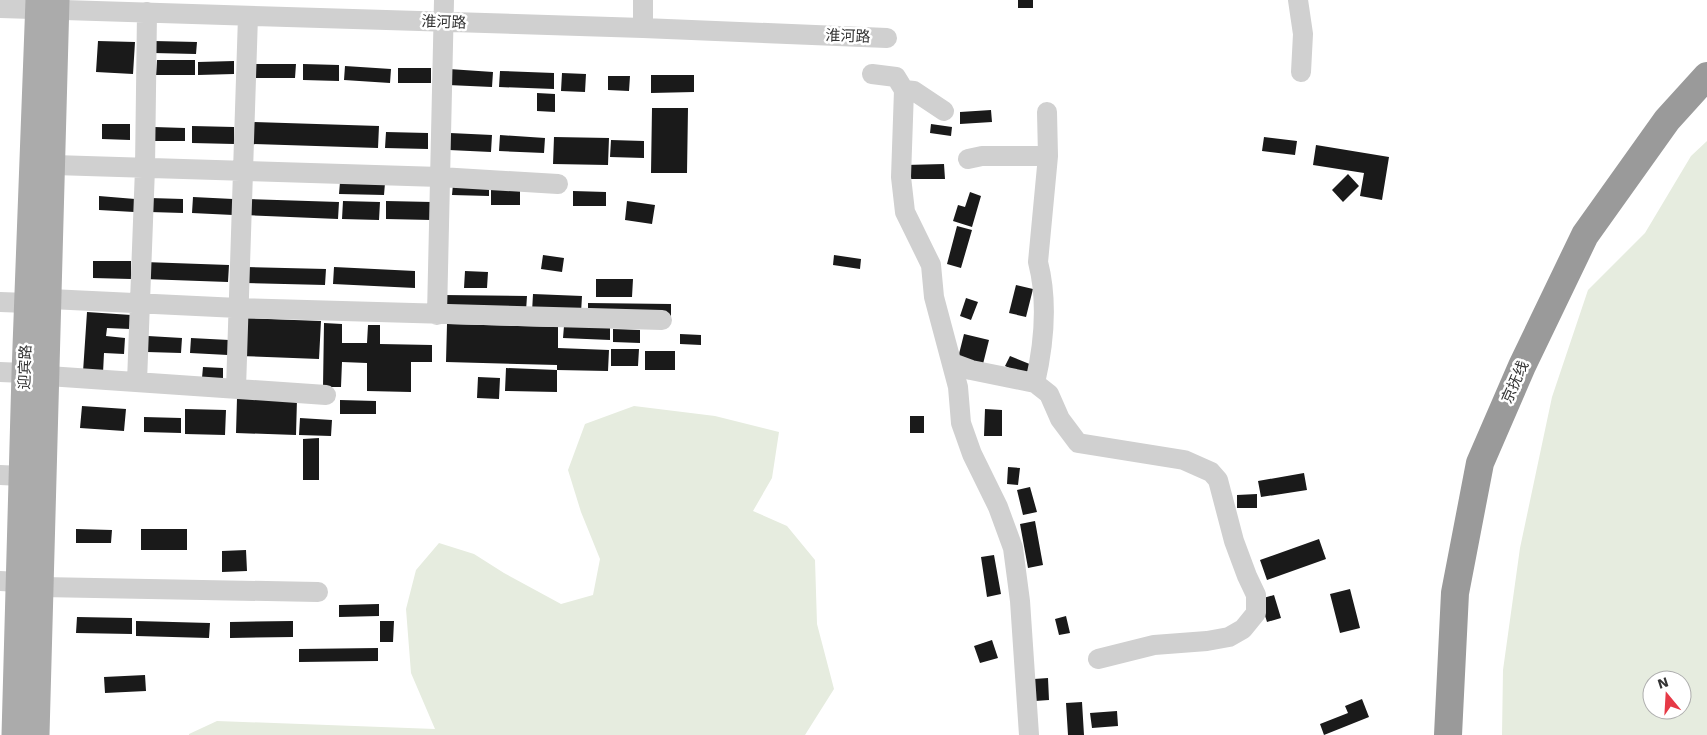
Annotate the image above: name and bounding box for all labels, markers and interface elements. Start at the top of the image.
street label: 淮河路 [421,12,467,32]
street label: 淮河路 [825,26,871,46]
street label: 迎宾路 [15,344,35,390]
street label: 京抚线 [1498,358,1532,406]
north arrow [1642,670,1692,720]
text: N [1656,673,1670,692]

